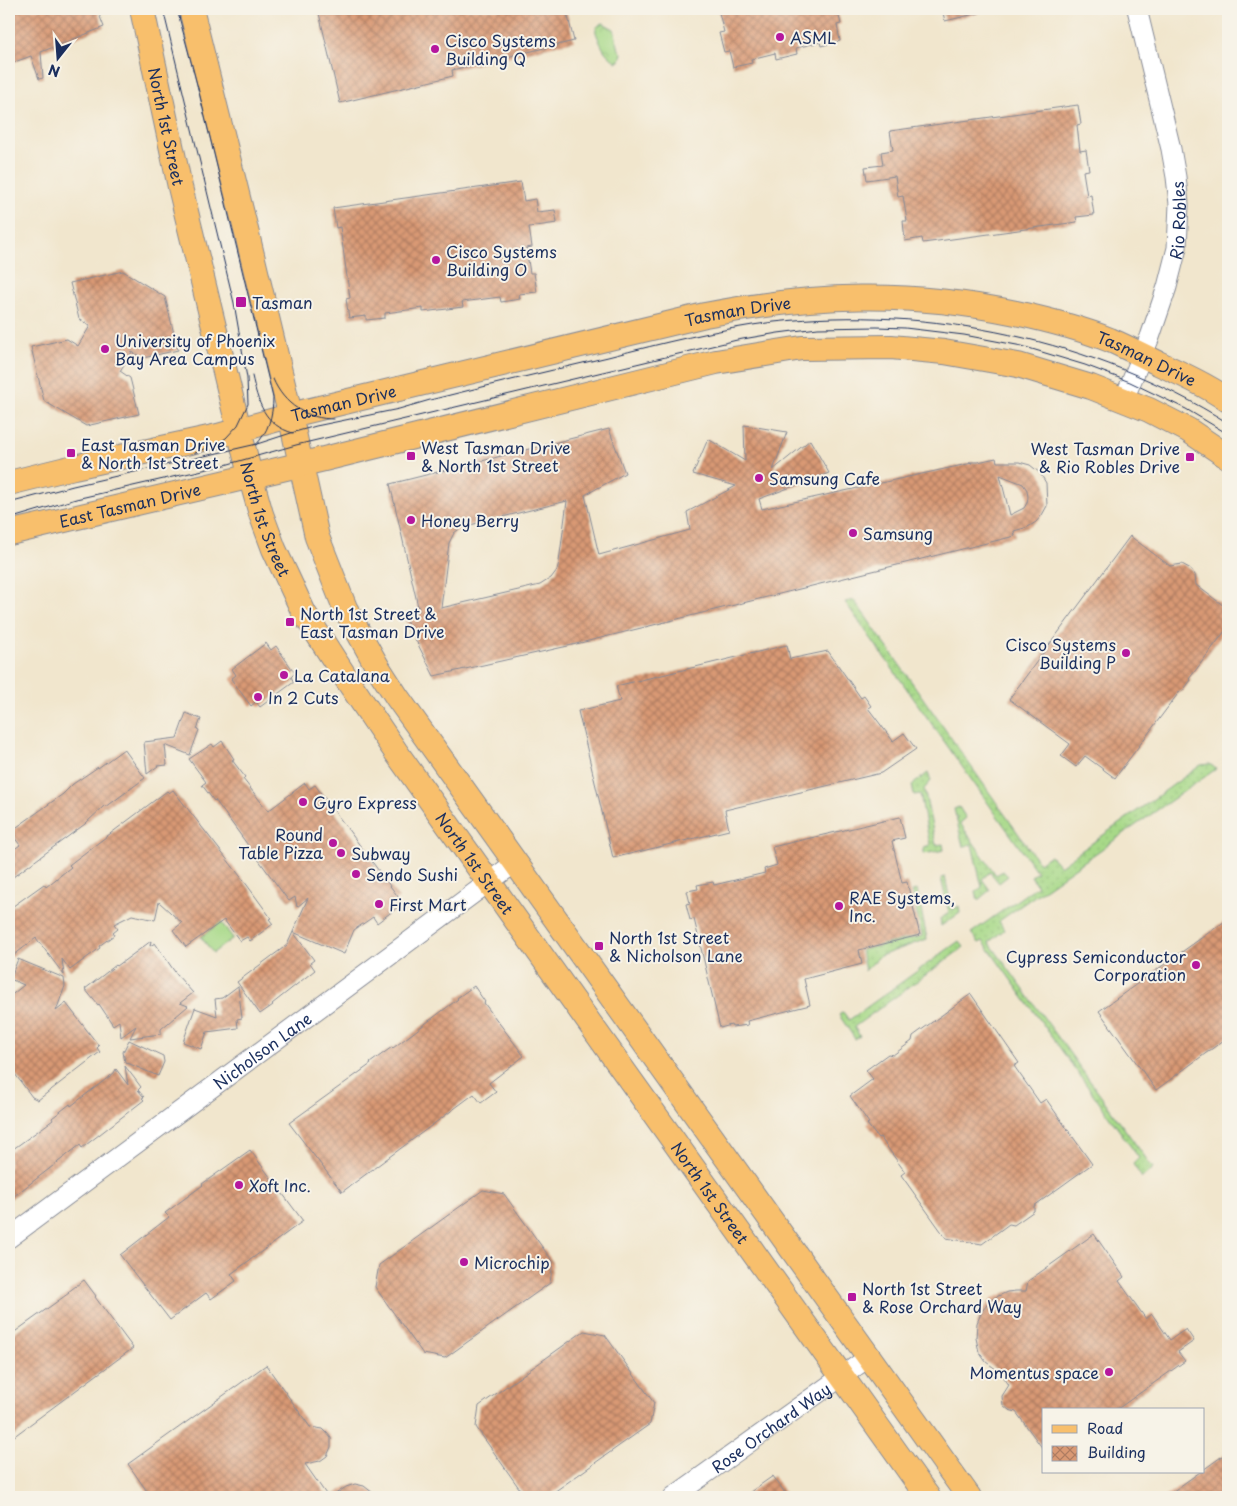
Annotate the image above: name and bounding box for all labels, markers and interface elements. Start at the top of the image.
place label: ASML [790,25,836,49]
place label: Cisco Systems Building Q [445,28,556,70]
marker: ASML [774,31,786,43]
north arrow [32,32,82,82]
marker: Cisco Systems Building Q [429,43,441,55]
text: N [46,59,62,83]
street label: North 1st Street [143,65,191,188]
street label: Rio Robles [1163,180,1191,262]
place label: Cisco Systems Building O [446,239,557,281]
marker: Cisco Systems Building O [430,254,442,266]
place label: Tasman [252,290,313,314]
street label: Tasman Drive [682,290,792,332]
marker: Tasman [234,295,248,309]
street label: Tasman Drive [1094,324,1201,391]
place label: University of Phoenix Bay Area Campus [115,328,275,370]
marker: University of Phoenix Bay Area Campus [99,343,111,355]
street label: Tasman Drive [288,378,398,427]
place label: East Tasman Drive & North 1st Street [81,432,226,474]
place label: West Tasman Drive & North 1st Street [421,435,571,477]
place label: West Tasman Drive & Rio Robles Drive [1030,436,1180,478]
marker: East Tasman Drive & North 1st Street [65,447,77,459]
marker: West Tasman Drive & North 1st Street [405,450,417,462]
marker: West Tasman Drive & Rio Robles Drive [1184,451,1196,463]
street label: North 1st Street [235,459,297,581]
place label: Samsung Cafe [769,466,880,490]
marker: Samsung Cafe [753,472,765,484]
street label: East Tasman Drive [57,476,203,533]
place label: Honey Berry [421,508,519,532]
marker: Honey Berry [405,514,417,526]
place label: Samsung [863,521,933,545]
marker: Samsung [847,527,859,539]
place label: North 1st Street & East Tasman Drive [300,601,445,643]
marker: North 1st Street & East Tasman Drive [284,616,296,628]
place label: Cisco Systems Building P [1005,632,1116,674]
marker: Cisco Systems Building P [1120,647,1132,659]
place label: La Catalana [294,663,390,687]
marker: La Catalana [278,669,290,681]
place label: In 2 Cuts [268,685,339,709]
marker: In 2 Cuts [252,691,264,703]
place label: Gyro Express [313,790,417,814]
marker: Gyro Express [297,796,309,808]
street label: North 1st Street [430,807,520,919]
place label: Round Table Pizza [238,822,323,864]
marker: Round Table Pizza [327,837,339,849]
place label: Subway [351,841,410,865]
marker: Subway [335,847,347,859]
place label: Sendo Sushi [366,862,458,886]
marker: Sendo Sushi [350,868,362,880]
place label: RAE Systems, Inc. [849,885,955,927]
place label: First Mart [389,892,467,916]
marker: First Mart [373,898,385,910]
marker: RAE Systems, Inc. [833,900,845,912]
place label: North 1st Street & Nicholson Lane [609,925,743,967]
marker: North 1st Street & Nicholson Lane [593,940,605,952]
place label: Cypress Semiconductor Corporation [1006,944,1187,986]
marker: Cypress Semiconductor Corporation [1190,959,1202,971]
street label: Nicholson Lane [208,1006,316,1095]
street label: North 1st Street [666,1137,756,1249]
place label: Xoft Inc. [249,1173,311,1197]
marker: Xoft Inc. [233,1179,245,1191]
place label: Microchip [474,1250,550,1274]
marker: Microchip [458,1256,470,1268]
place label: North 1st Street & Rose Orchard Way [862,1276,1022,1318]
marker: North 1st Street & Rose Orchard Way [846,1291,858,1303]
place label: Momentus space [969,1360,1099,1384]
marker: Momentus space [1103,1366,1115,1378]
street label: Rose Orchard Way [706,1376,835,1478]
legend [1042,1408,1204,1474]
text: Road [1087,1416,1123,1439]
text: Building [1087,1440,1146,1463]

